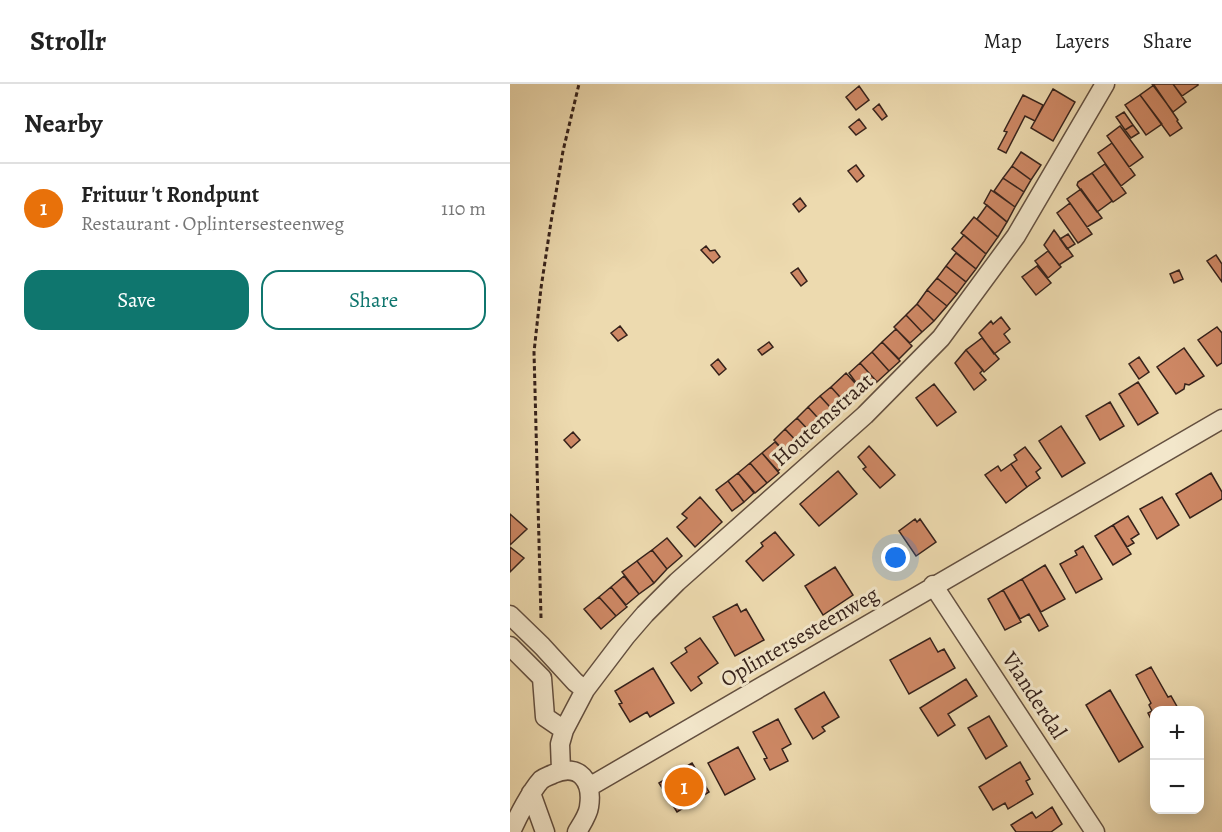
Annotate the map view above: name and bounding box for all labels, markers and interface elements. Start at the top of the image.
text: Strollr [30,22,106,60]
text: Map [983,27,1022,55]
text: Layers [1055,27,1110,55]
text: Share [1143,27,1192,55]
text: Nearby [24,106,103,141]
text: Frituur 't Rondpunt [81,180,259,210]
text: 1 [40,195,47,222]
text: 110 m [441,195,486,222]
text: Restaurant · Oplintersesteenweg [81,210,344,237]
button: Save [24,270,249,330]
button: Share [261,270,486,330]
street label: Houtemstraat [766,366,880,473]
your location [881,543,910,572]
street label: Oplintersesteenweg [715,579,884,694]
street label: Vianderdal [994,645,1074,745]
map controls [1150,706,1204,814]
button: + [1150,706,1204,760]
button: − [1150,760,1204,814]
pin: 1 [664,764,704,810]

